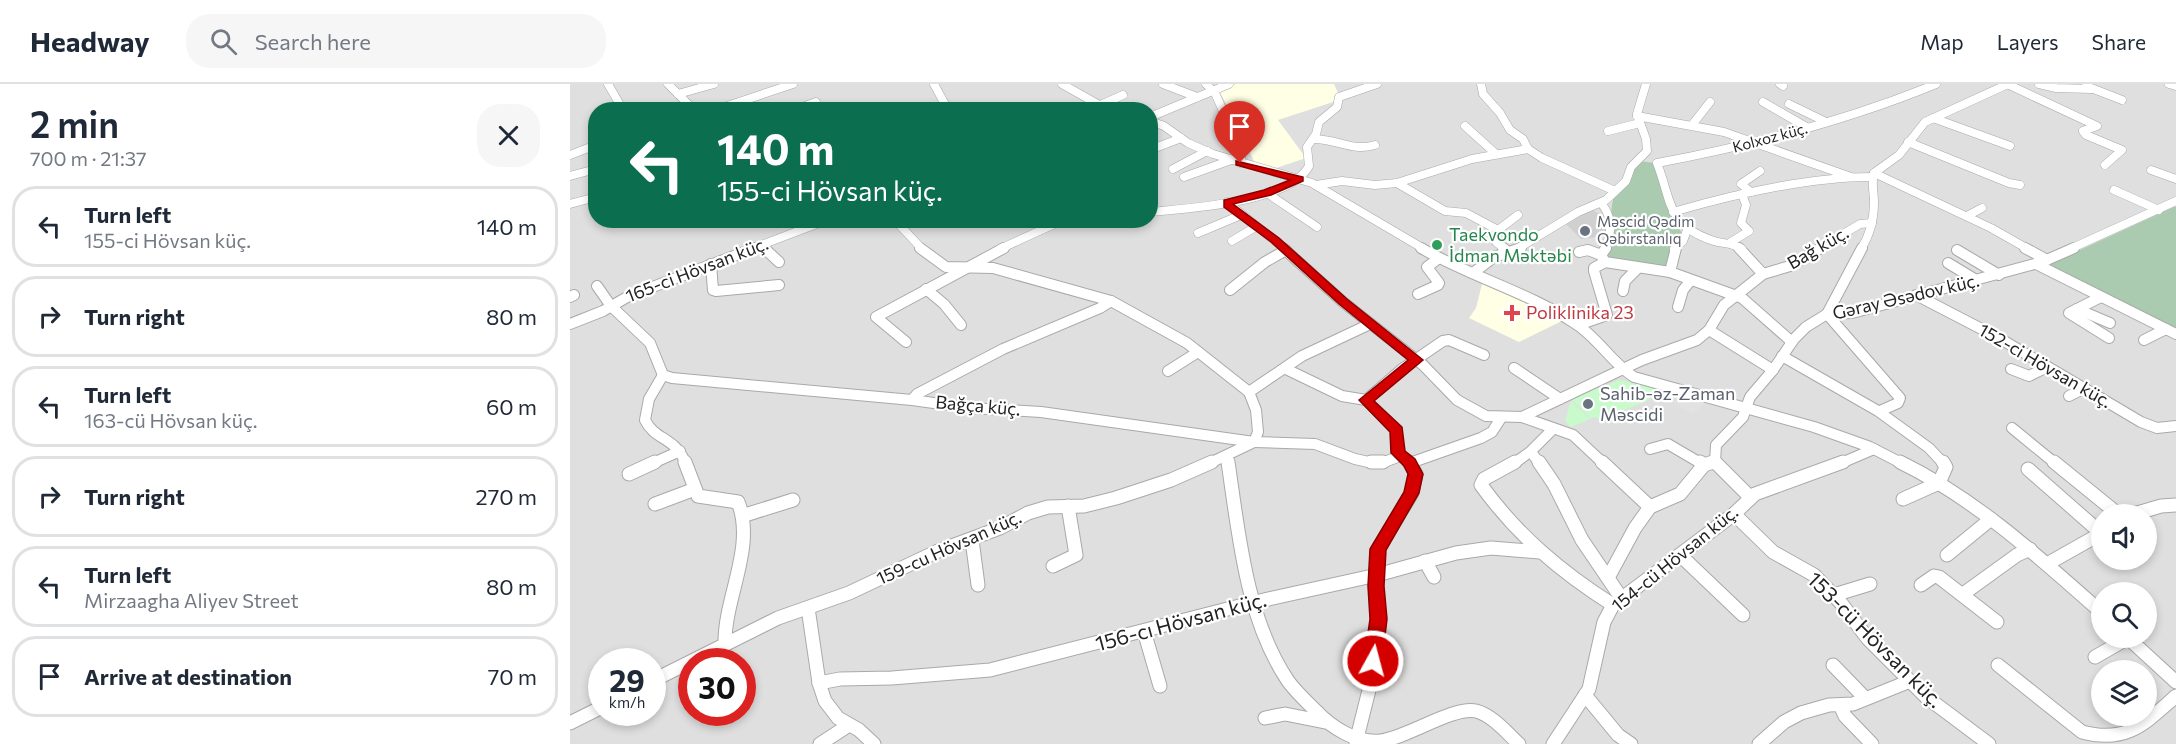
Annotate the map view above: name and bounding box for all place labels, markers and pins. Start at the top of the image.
pin [1214,101,1265,163]
place label: Məscid Qədim Qəbirstanlıq [1597,212,1694,247]
place label: Taekvondo İdman Məktəbi [1449,223,1572,266]
marker: Məscid Qədim Qəbirstanlıq [1578,224,1592,238]
marker: Taekvondo İdman Məktəbi [1430,238,1444,252]
place label: Poliklinika 23 [1526,301,1634,323]
marker: Poliklinika 23 [1503,304,1521,322]
place label: Sahib-əz-Zaman Məscidi [1600,382,1735,425]
marker: Sahib-əz-Zaman Məscidi [1581,397,1595,411]

